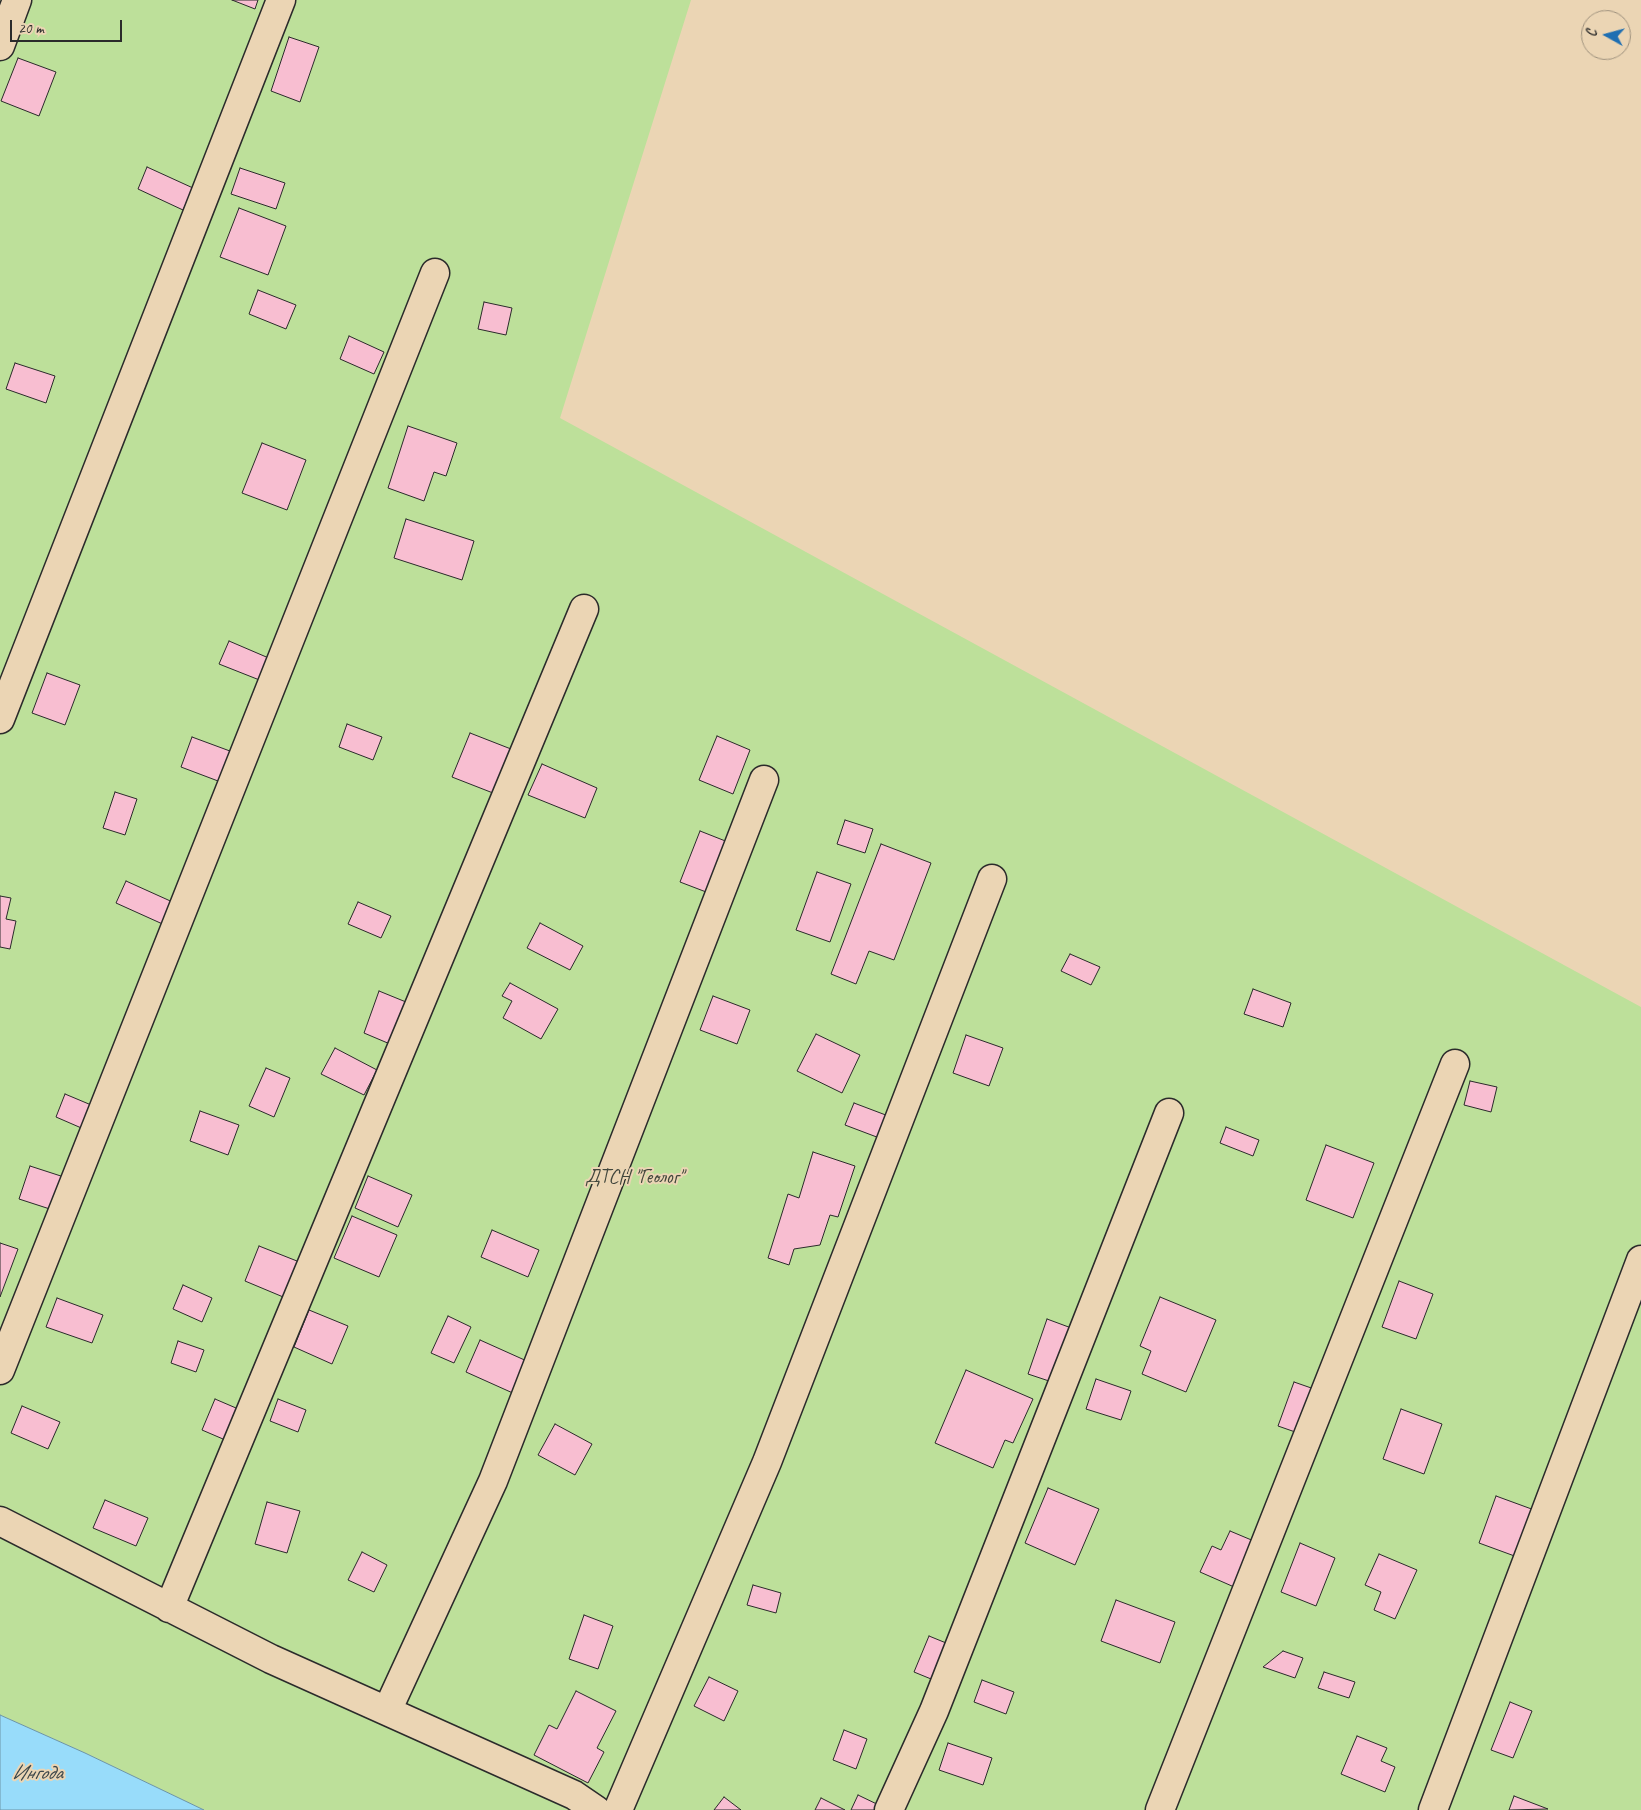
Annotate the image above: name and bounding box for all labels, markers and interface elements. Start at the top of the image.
scale bar [12,10,125,42]
north arrow [1581,10,1631,60]
text: 20 m [18,19,44,38]
text: С [1583,29,1600,38]
park label: ДТСН "Геолог" [585,1166,683,1190]
water label: Ингода [12,1760,62,1786]

